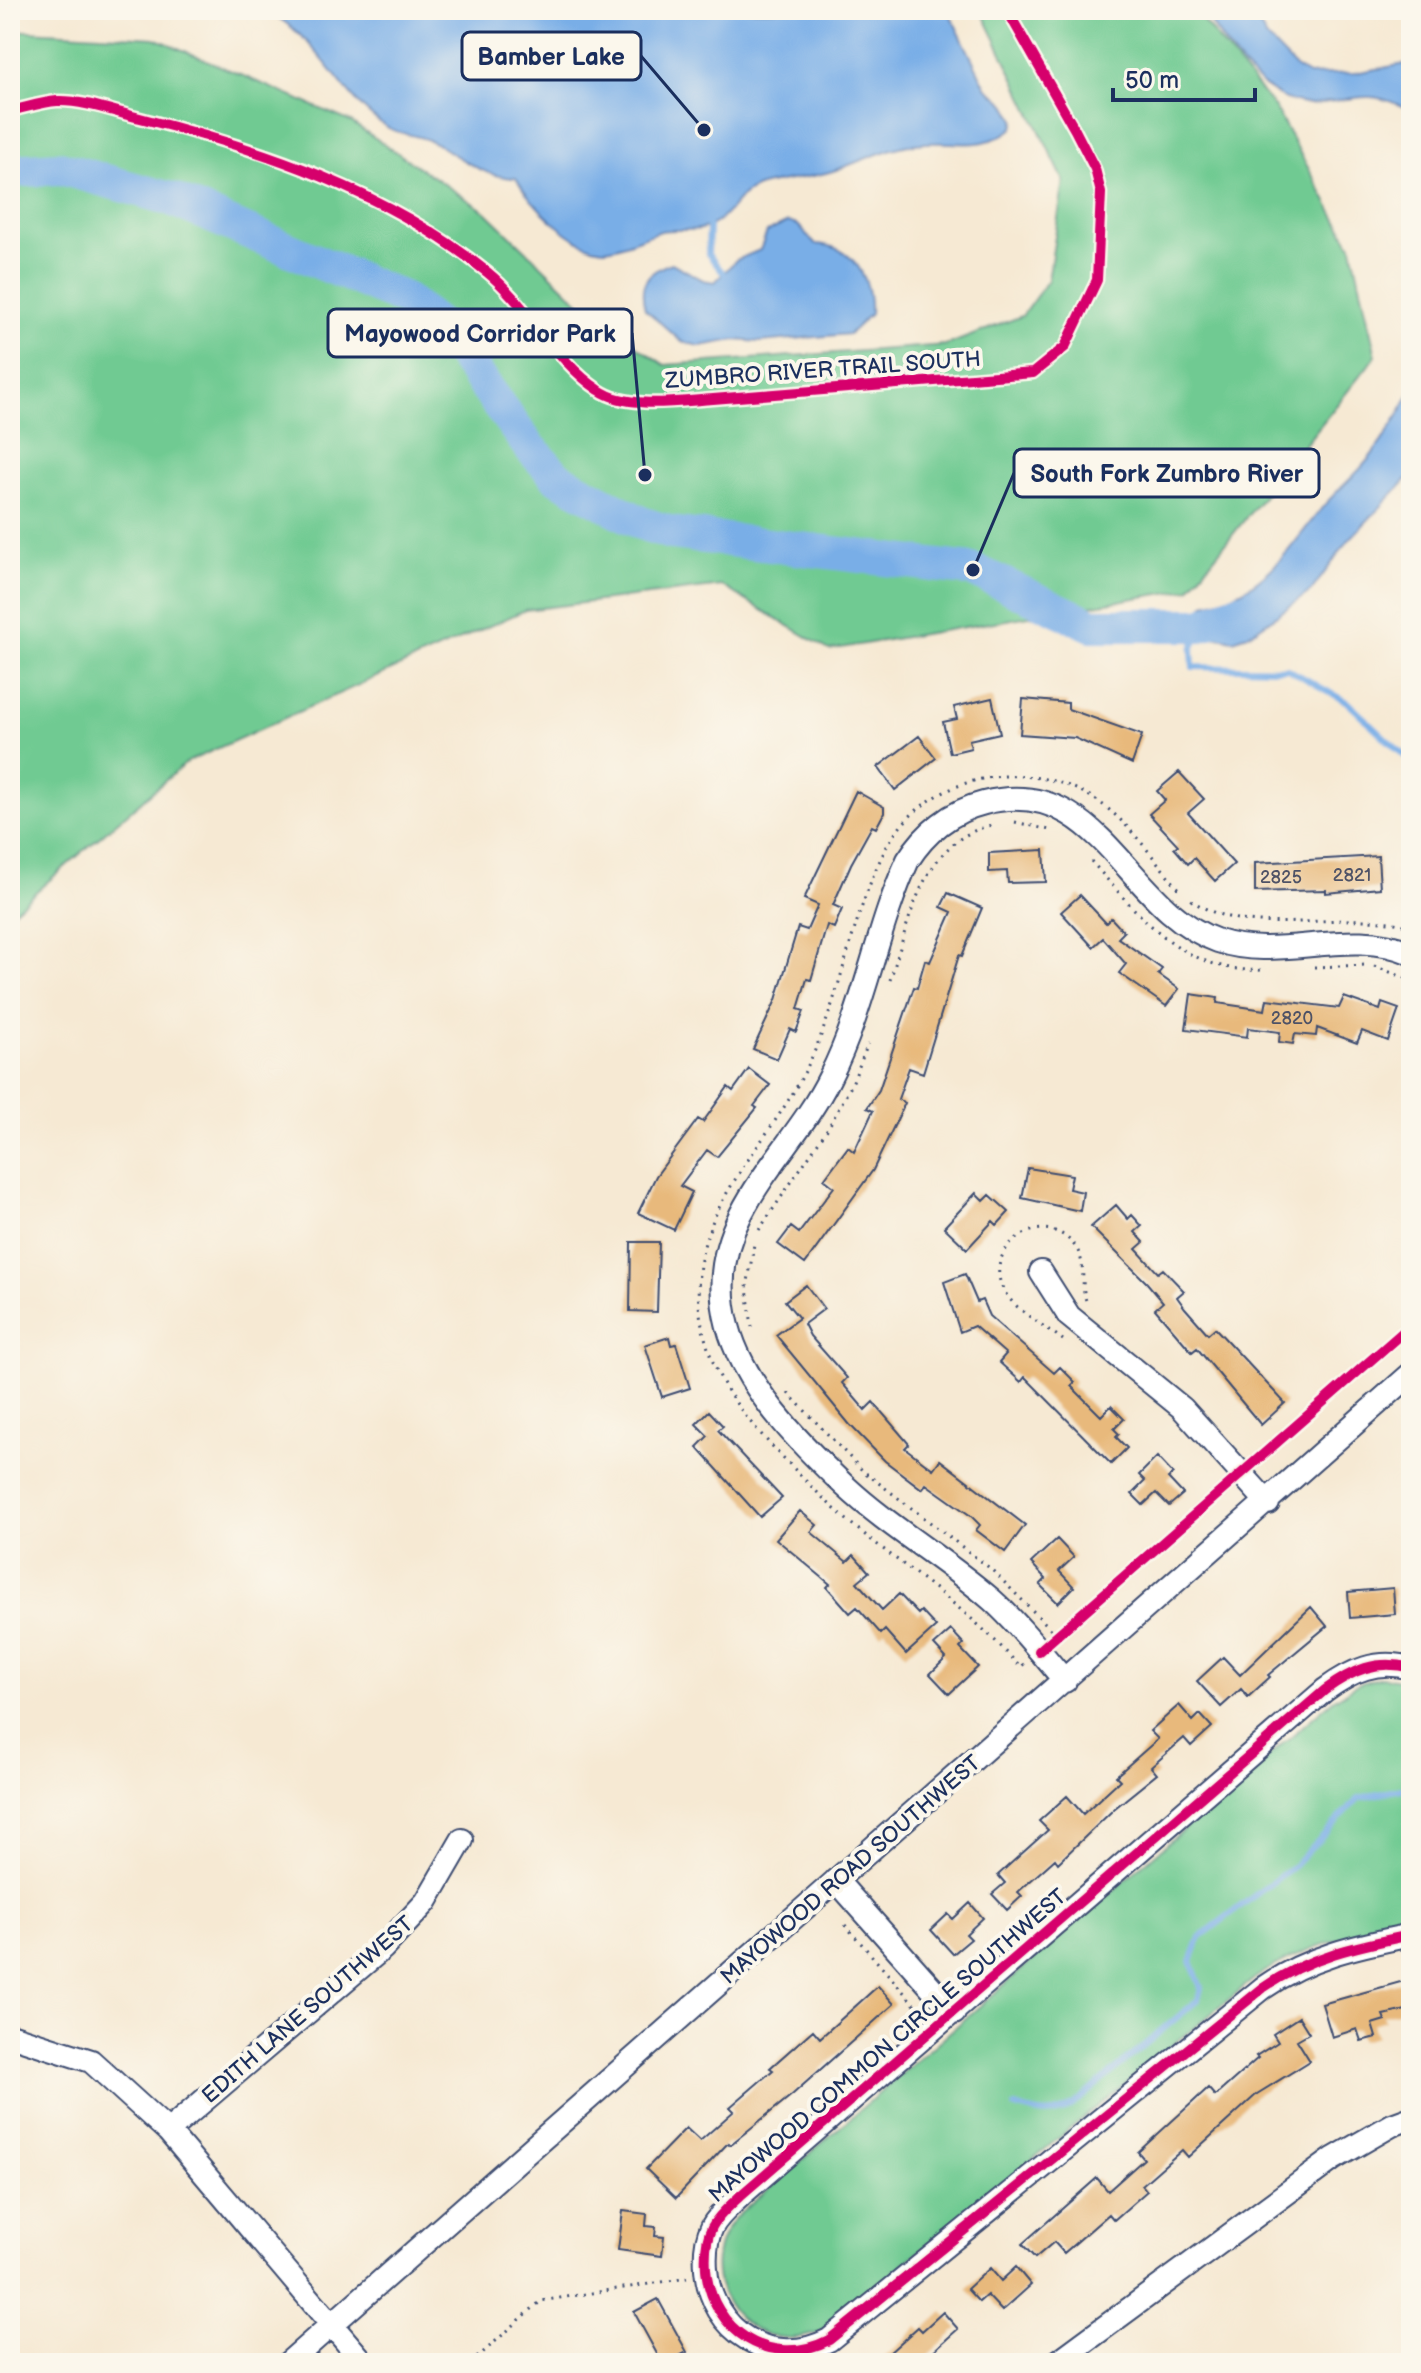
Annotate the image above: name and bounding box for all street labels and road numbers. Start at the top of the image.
street label: ZUMBRO RIVER TRAIL SOUTH [663,346,982,395]
street label: MAYOWOOD ROAD SOUTHWEST [715,1750,987,1990]
street label: MAYOWOOD COMMON CIRCLE SOUTHWEST [704,1883,1072,2209]
street label: EDITH LANE SOUTHWEST [197,1911,419,2109]

